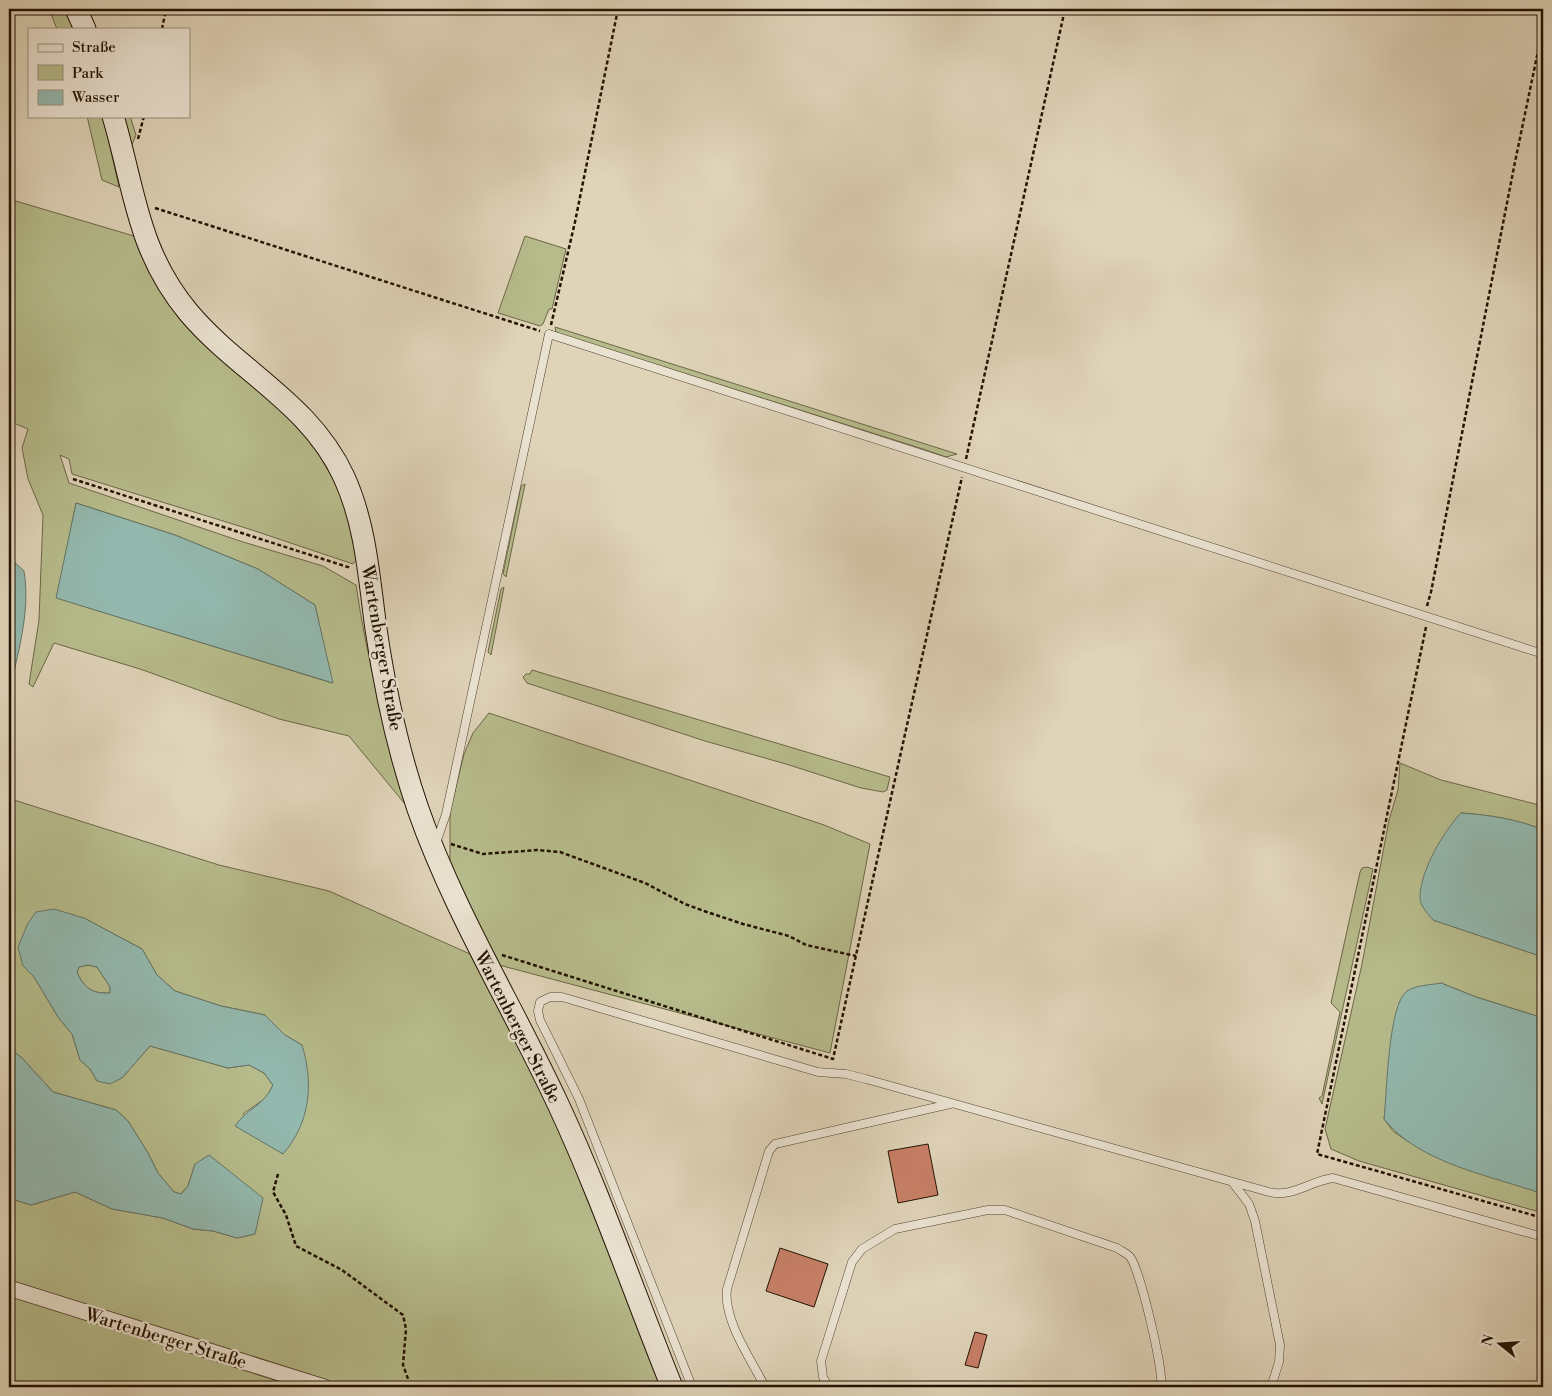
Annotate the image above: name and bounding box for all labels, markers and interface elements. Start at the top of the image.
legend [28,28,190,118]
text: Straße [72,38,116,57]
text: Park [72,64,104,83]
text: Wasser [71,88,120,107]
street label: Wartenberger Straße [355,562,407,733]
street label: Wartenberger Straße [469,946,566,1107]
street label: Wartenberger Straße [81,1303,250,1374]
north arrow [1474,1318,1524,1368]
text: N [1478,1333,1499,1348]

